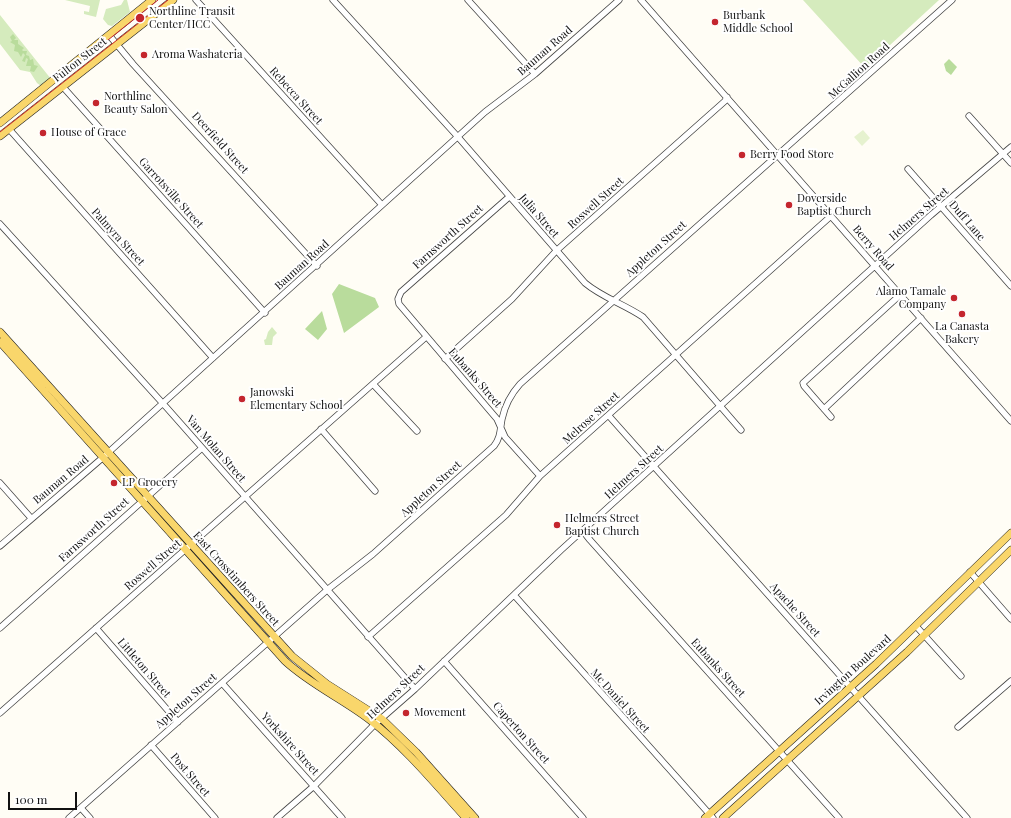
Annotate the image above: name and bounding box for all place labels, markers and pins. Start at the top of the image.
place label: Northline Transit Center/HCC [149,5,235,31]
place label: Burbank Middle School [723,9,793,35]
marker: Northline Transit Center/HCC [134,12,146,24]
marker: Burbank Middle School [710,17,720,27]
place label: Aroma Washateria [152,48,242,62]
marker: Aroma Washateria [139,50,149,60]
place label: Northline Beauty Salon [104,90,168,116]
marker: Northline Beauty Salon [91,98,101,108]
place label: House of Grace [51,126,126,140]
marker: House of Grace [38,128,48,138]
place label: Berry Food Store [750,148,834,162]
marker: Berry Food Store [737,150,747,160]
place label: Doverside Baptist Church [797,192,871,218]
marker: Doverside Baptist Church [784,200,794,210]
place label: Alamo Tamale Company [876,285,946,311]
marker: Alamo Tamale Company [949,293,959,303]
marker: La Canasta Bakery [957,309,967,319]
place label: La Canasta Bakery [935,320,989,346]
place label: Janowski Elementary School [250,386,343,412]
marker: Janowski Elementary School [237,394,247,404]
place label: LP Grocery [122,476,177,490]
marker: LP Grocery [109,478,119,488]
place label: Helmers Street Baptist Church [565,512,639,538]
marker: Helmers Street Baptist Church [552,520,562,530]
place label: Movement [414,706,466,720]
marker: Movement [401,708,411,718]

